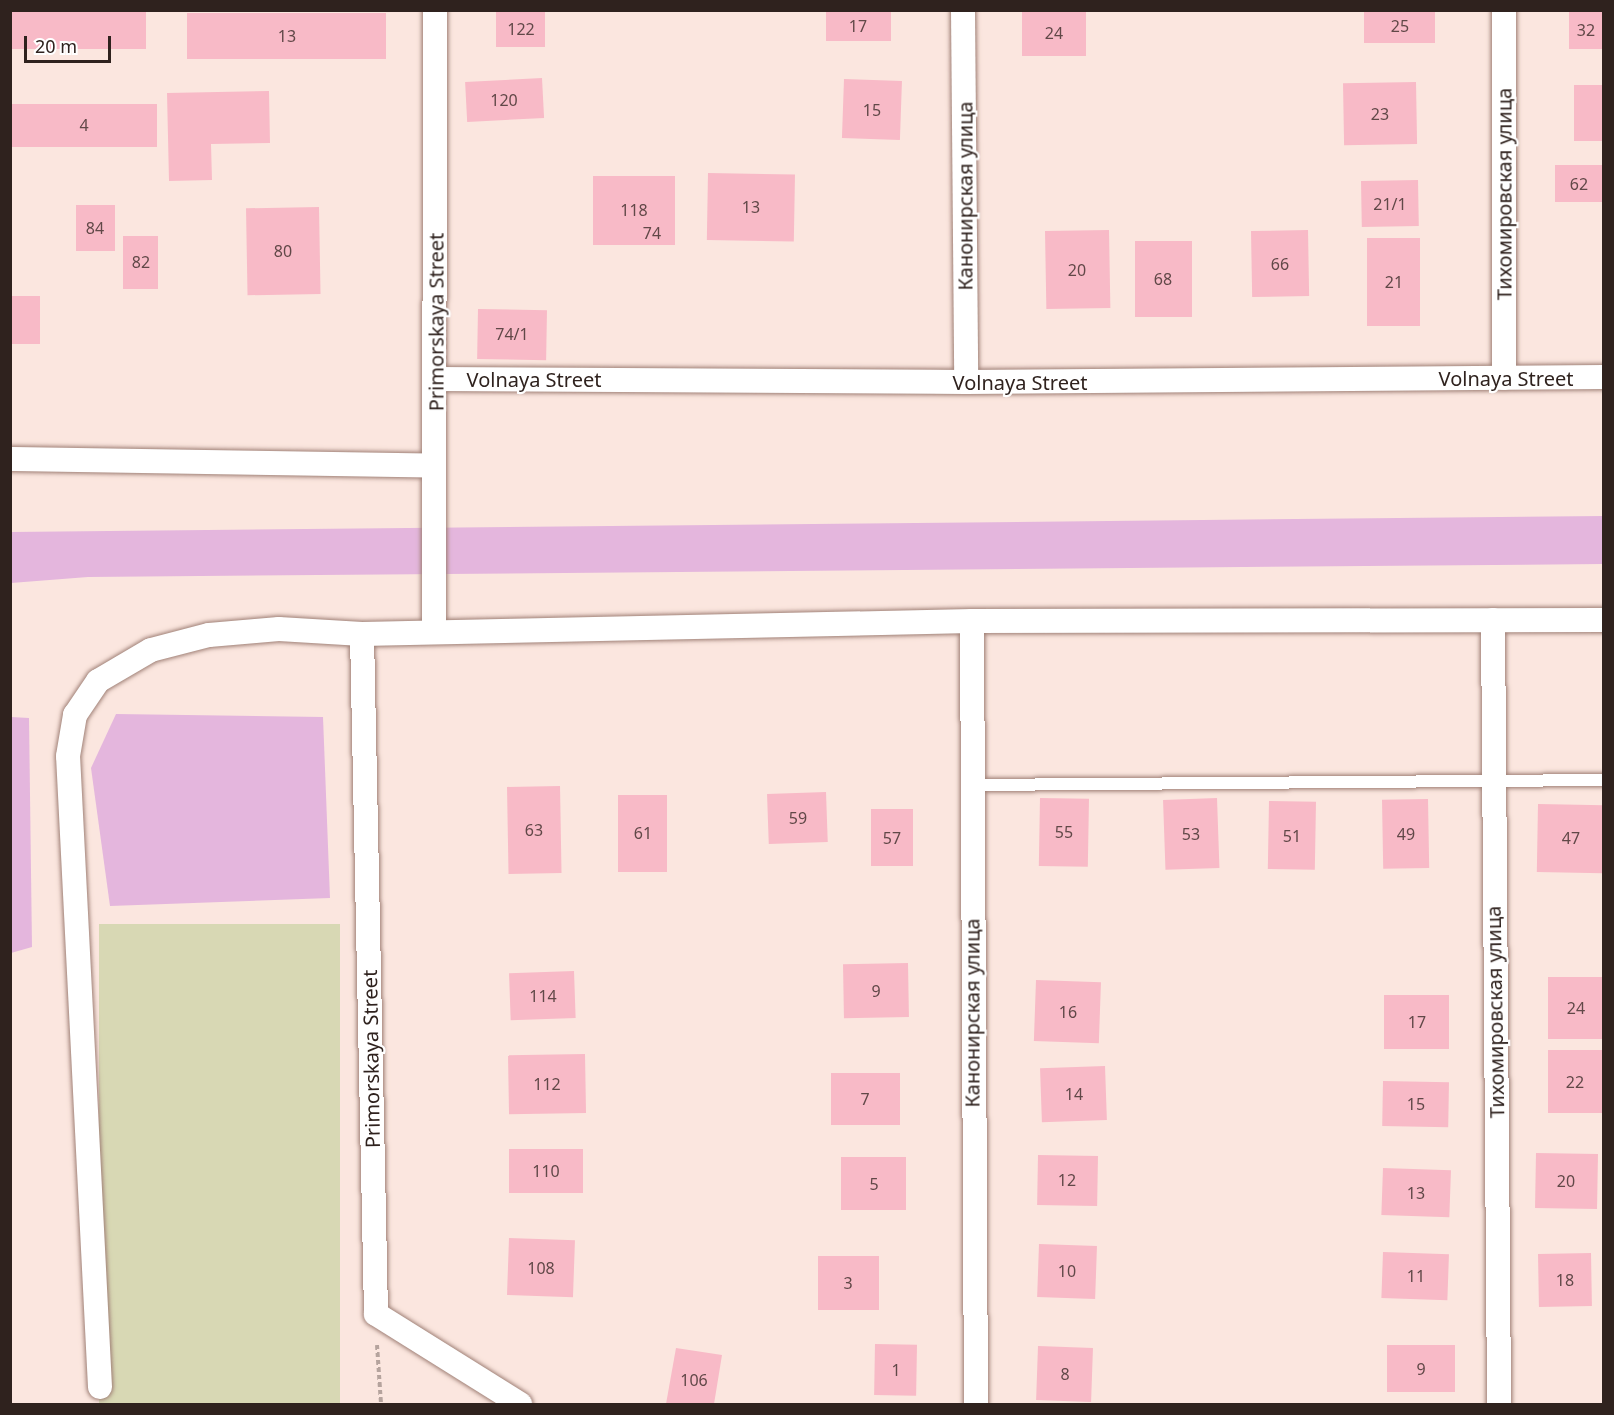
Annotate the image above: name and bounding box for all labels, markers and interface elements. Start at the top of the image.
house number: 17 [849,16,867,36]
house number: 25 [1391,16,1409,36]
house number: 122 [507,19,535,39]
house number: 32 [1577,20,1595,40]
house number: 24 [1045,23,1063,43]
scale bar [27,24,114,62]
house number: 13 [278,26,296,46]
text: 20 m [35,34,77,58]
street label: Тихомировская улица [1492,88,1516,300]
house number: 120 [490,90,518,110]
house number: 15 [863,100,881,120]
street label: Канонирская улица [953,101,977,291]
house number: 23 [1371,104,1389,124]
house number: 4 [79,115,89,135]
house number: 62 [1570,174,1588,194]
house number: 21/1 [1373,194,1407,214]
house number: 13 [742,197,760,217]
house number: 118 [620,200,648,220]
house number: 84 [86,218,104,238]
house number: 74 [643,223,661,243]
street label: Primorskaya Street [424,233,448,411]
house number: 80 [274,241,292,261]
house number: 82 [132,252,150,272]
house number: 66 [1271,254,1289,274]
house number: 20 [1068,260,1086,280]
house number: 68 [1154,269,1172,289]
house number: 21 [1385,272,1403,292]
house number: 74/1 [495,324,529,344]
street label: Volnaya Street [1439,366,1573,390]
street label: Volnaya Street [467,367,601,391]
street label: Volnaya Street [953,370,1087,394]
house number: 59 [789,808,807,828]
house number: 63 [525,820,543,840]
house number: 55 [1055,822,1073,842]
house number: 61 [634,823,652,843]
house number: 53 [1182,824,1200,844]
house number: 49 [1397,824,1415,844]
house number: 51 [1283,826,1301,846]
house number: 57 [883,828,901,848]
house number: 47 [1562,828,1580,848]
street label: Тихомировская улица [1481,906,1509,1118]
street label: Канонирская улица [960,918,984,1108]
street label: Primorskaya Street [357,970,385,1148]
house number: 9 [871,981,881,1001]
house number: 114 [529,986,557,1006]
house number: 24 [1567,998,1585,1018]
house number: 16 [1059,1002,1077,1022]
house number: 17 [1408,1012,1426,1032]
house number: 22 [1566,1072,1584,1092]
house number: 112 [533,1074,561,1094]
house number: 14 [1065,1084,1083,1104]
house number: 7 [860,1089,870,1109]
house number: 15 [1407,1094,1425,1114]
house number: 110 [532,1161,560,1181]
house number: 12 [1058,1170,1076,1190]
house number: 20 [1557,1171,1575,1191]
house number: 5 [869,1174,879,1194]
house number: 13 [1407,1183,1425,1203]
house number: 108 [527,1258,555,1278]
house number: 10 [1058,1261,1076,1281]
house number: 11 [1407,1266,1425,1286]
house number: 18 [1556,1270,1574,1290]
house number: 3 [843,1273,853,1293]
house number: 9 [1416,1359,1426,1379]
house number: 1 [891,1360,901,1380]
house number: 8 [1060,1364,1070,1384]
house number: 106 [680,1370,708,1390]

